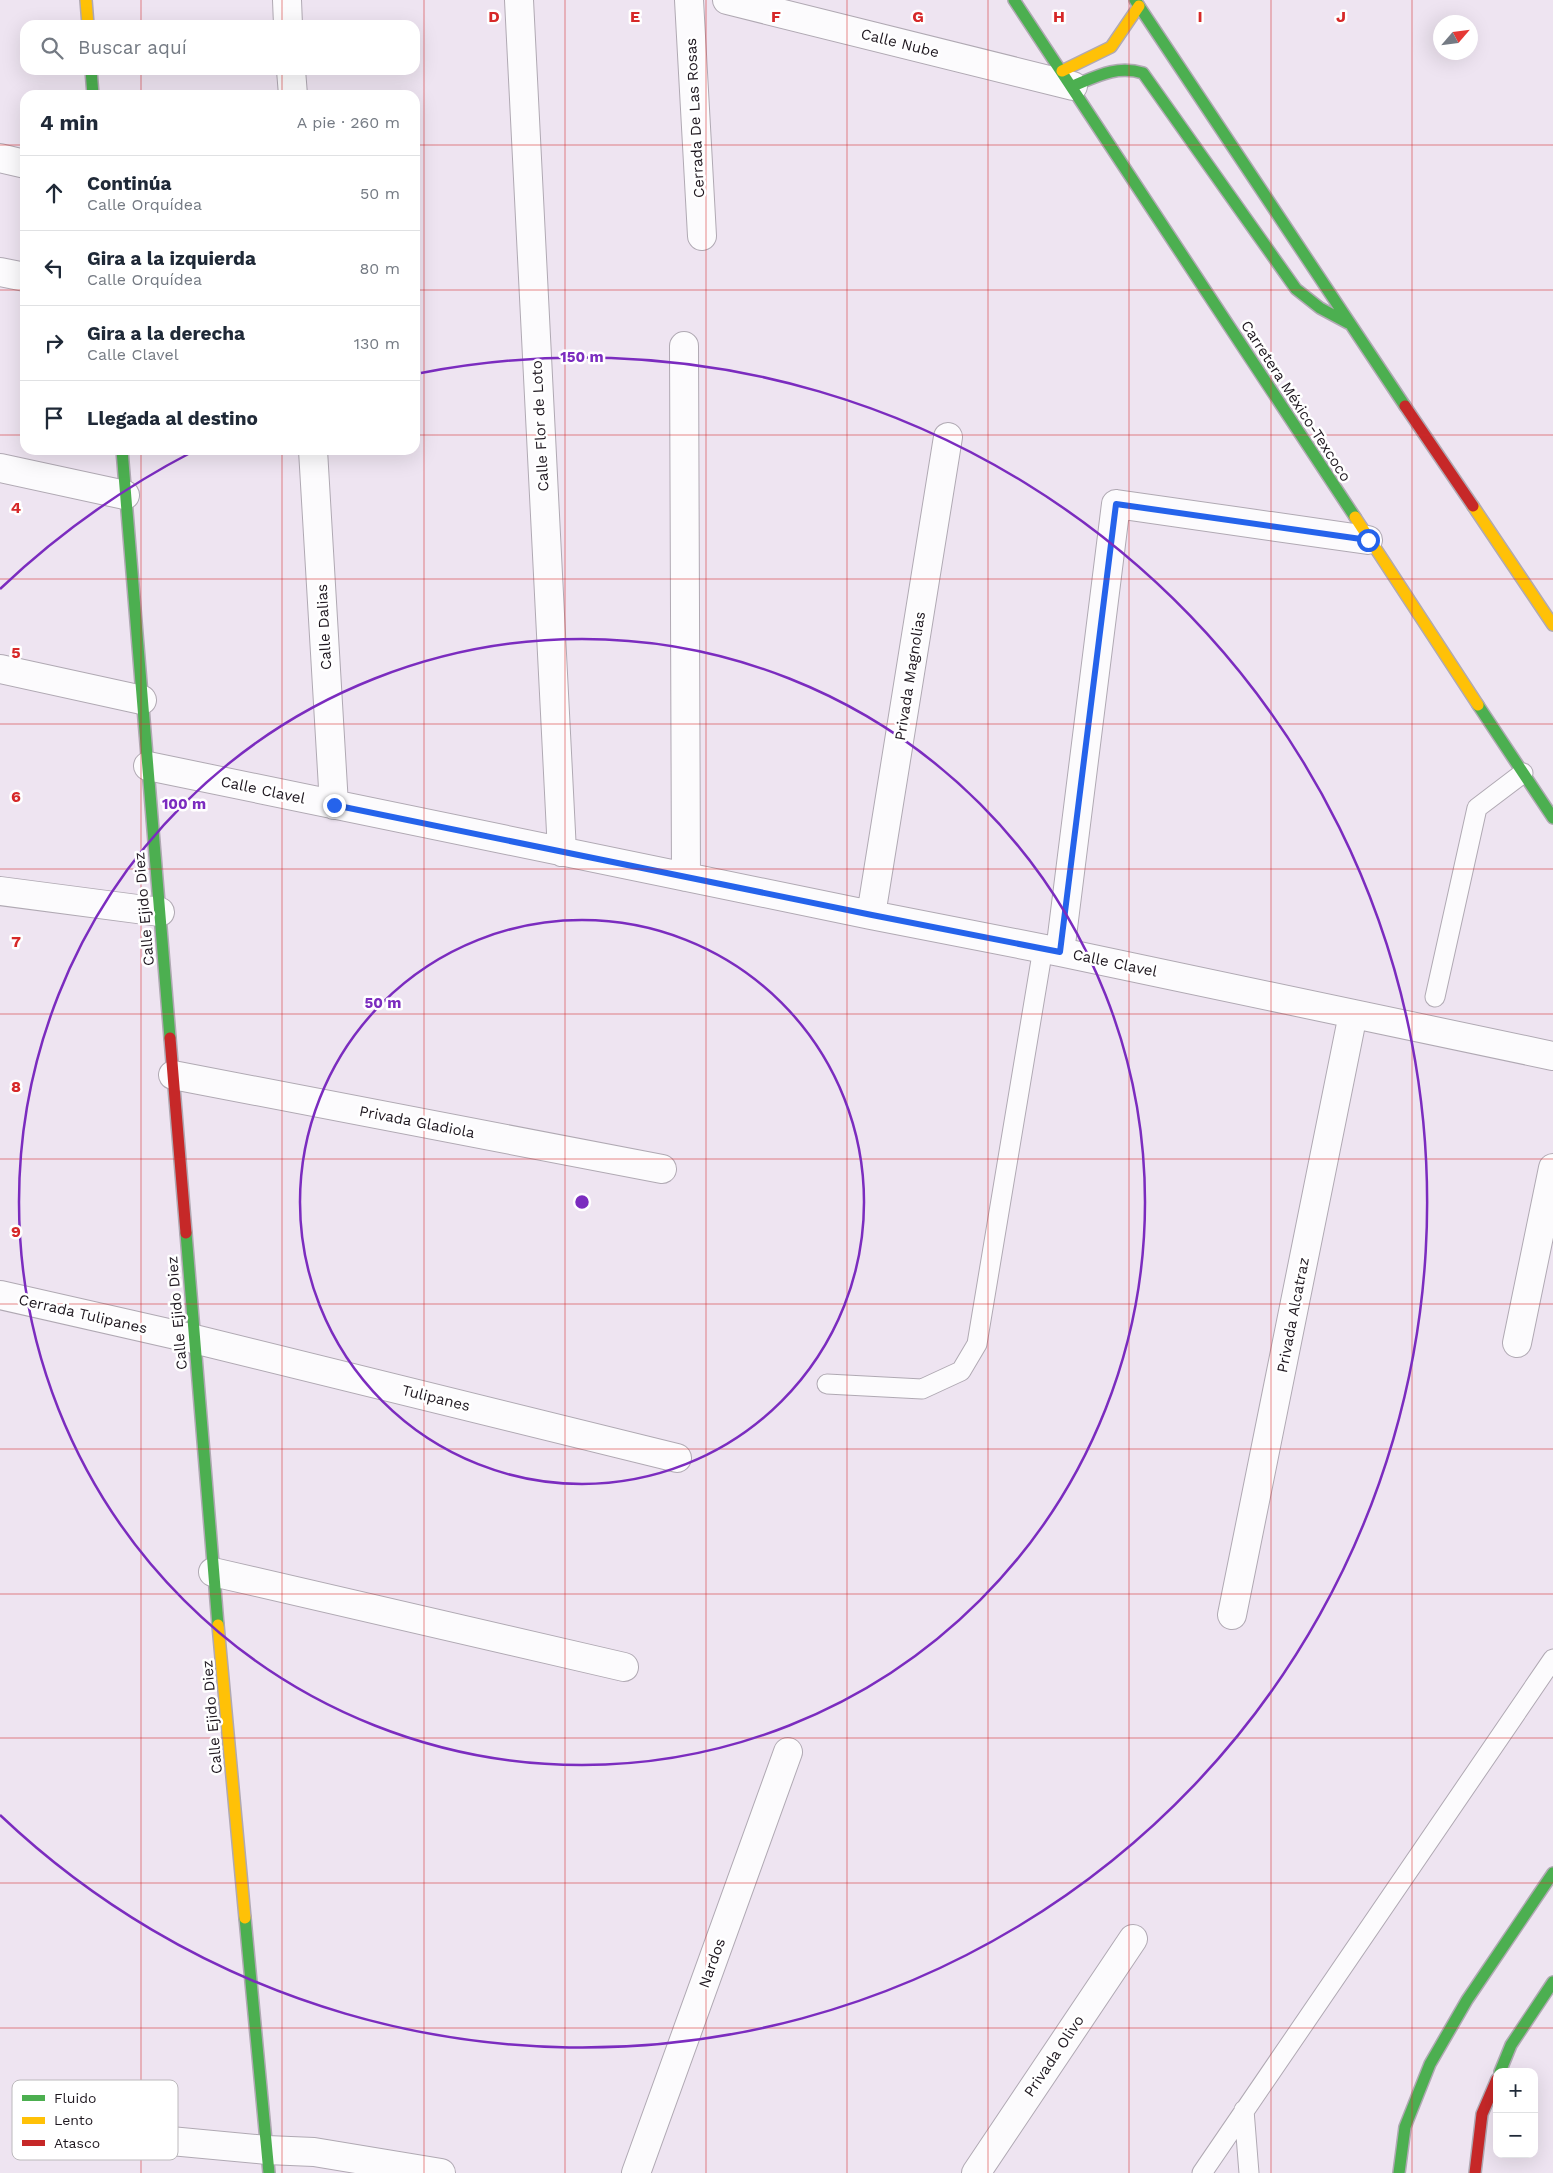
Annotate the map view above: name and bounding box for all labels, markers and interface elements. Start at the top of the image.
text: D [488,7,500,26]
text: E [630,7,640,26]
text: F [771,7,781,26]
text: G [912,7,924,26]
text: H [1053,7,1065,26]
text: I [1197,7,1203,26]
text: J [1336,7,1346,26]
north arrow [1433,15,1478,60]
search box [20,20,420,75]
street label: Calle Nube [859,25,941,61]
icon: search [38,34,66,62]
text: Buscar aquí [78,36,187,59]
street label: Cerrada De Las Rosas [682,37,708,198]
text: 4 min [40,110,98,135]
text: A pie · 260 m [297,113,400,132]
text: Continúa [87,172,171,195]
icon: ahead [40,179,68,207]
text: 50 m [360,184,400,203]
text: Calle Orquídea [87,195,202,214]
text: Gira a la izquierda [87,247,256,270]
icon: left [40,254,68,282]
text: 80 m [359,259,400,278]
text: Calle Orquídea [87,270,202,289]
street label: Carretera México-Texcoco [1237,317,1355,485]
text: Gira a la derecha [87,322,245,345]
icon: right [40,329,68,357]
text: 130 m [354,334,400,353]
text: Calle Clavel [87,345,179,364]
text: 150 m [560,348,604,366]
street label: Calle Flor de Loto [528,360,552,492]
icon: arrive [40,404,68,432]
text: Llegada al destino [87,407,258,430]
text: 4 [11,498,21,517]
route start [1357,529,1380,552]
street label: Calle Dalias [313,583,335,670]
street label: Privada Magnolias [891,610,929,742]
text: 5 [11,643,21,662]
street label: Calle Clavel [219,772,307,808]
text: 6 [11,787,21,806]
route end [323,794,346,817]
text: 100 m [162,795,206,813]
street label: Calle Ejido Diez [130,851,158,967]
text: 7 [11,932,21,951]
street label: Calle Clavel [1071,945,1159,981]
text: 50 m [365,994,401,1012]
text: 8 [11,1077,21,1096]
street label: Privada Gladiola [358,1102,477,1142]
centre of rings [573,1193,591,1211]
text: 9 [11,1222,21,1241]
street label: Calle Ejido Diez [163,1255,191,1371]
street label: Privada Alcatraz [1273,1256,1313,1374]
street label: Cerrada Tulipanes [17,1290,149,1338]
street label: Tulipanes [400,1381,472,1415]
street label: Calle Ejido Diez [198,1659,226,1775]
street label: Nardos [695,1936,729,1990]
street label: Privada Olivo [1020,2012,1088,2100]
map controls [1493,2068,1538,2158]
button: + [1493,2068,1538,2113]
legend [12,2080,178,2160]
text: Fluido [54,2090,96,2106]
text: Lento [54,2112,93,2128]
button: − [1493,2113,1538,2158]
text: Atasco [54,2135,100,2151]

